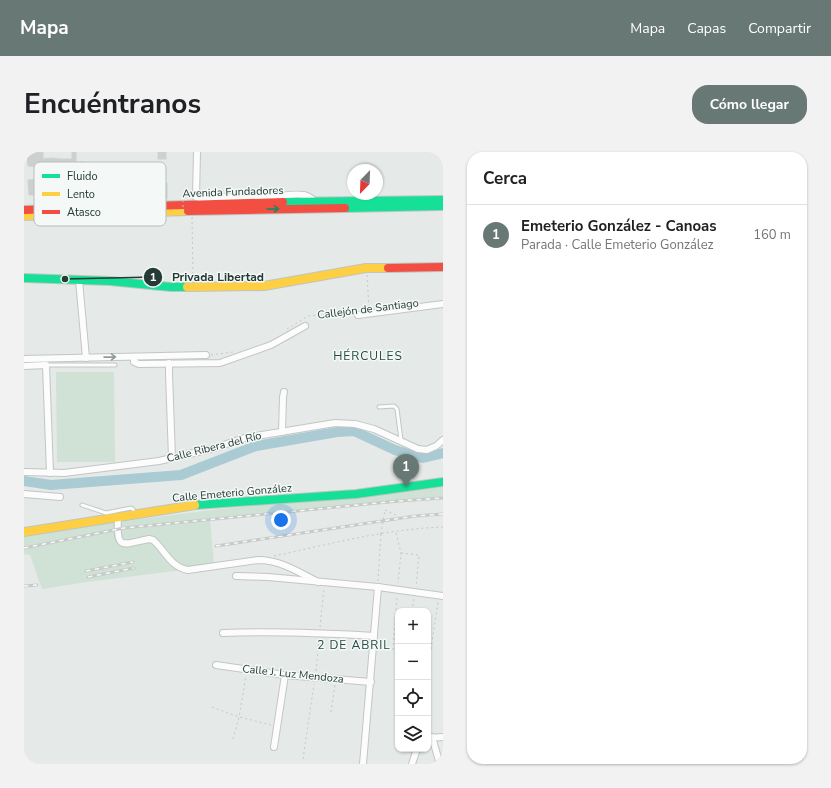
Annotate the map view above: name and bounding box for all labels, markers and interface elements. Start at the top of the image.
text: Mapa [20,15,69,41]
text: Mapa [630,19,665,38]
text: Capas [687,19,726,38]
text: Compartir [748,19,811,38]
text: Encuéntranos [24,85,201,123]
button: Cómo llegar [692,85,807,124]
legend [34,162,166,226]
north arrow [347,164,383,200]
text: Cerca [483,167,527,190]
text: Fluido [67,169,98,184]
street label: Avenida Fundadores [182,183,284,201]
text: Lento [67,187,95,202]
text: Atasco [67,205,101,220]
one-way arrow [266,205,279,213]
text: Emeterio González - Canoas [521,216,717,236]
text: 1 [492,226,500,244]
text: 160 m [753,226,791,244]
text: Parada · Calle Emeterio González [521,236,714,254]
callout: Privada Libertad [143,265,272,289]
text: 1 [149,269,157,285]
text: Privada Libertad [172,269,264,285]
street label: Callejón de Santiago [317,295,419,323]
district label: HÉRCULES [333,348,403,364]
one-way arrow [103,354,116,361]
street label: Calle Ribera del Río [165,428,263,466]
pin: 1 [393,454,419,487]
street label: Calle Emeterio González [171,480,293,506]
your location [271,510,291,530]
map controls [395,608,431,752]
button: + [395,608,431,644]
district label: 2 DE ABRIL [317,637,391,653]
button: − [395,644,431,680]
street label: Calle J. Luz Mendoza [242,661,345,687]
button: locate [395,680,431,716]
button: layers [395,716,431,752]

